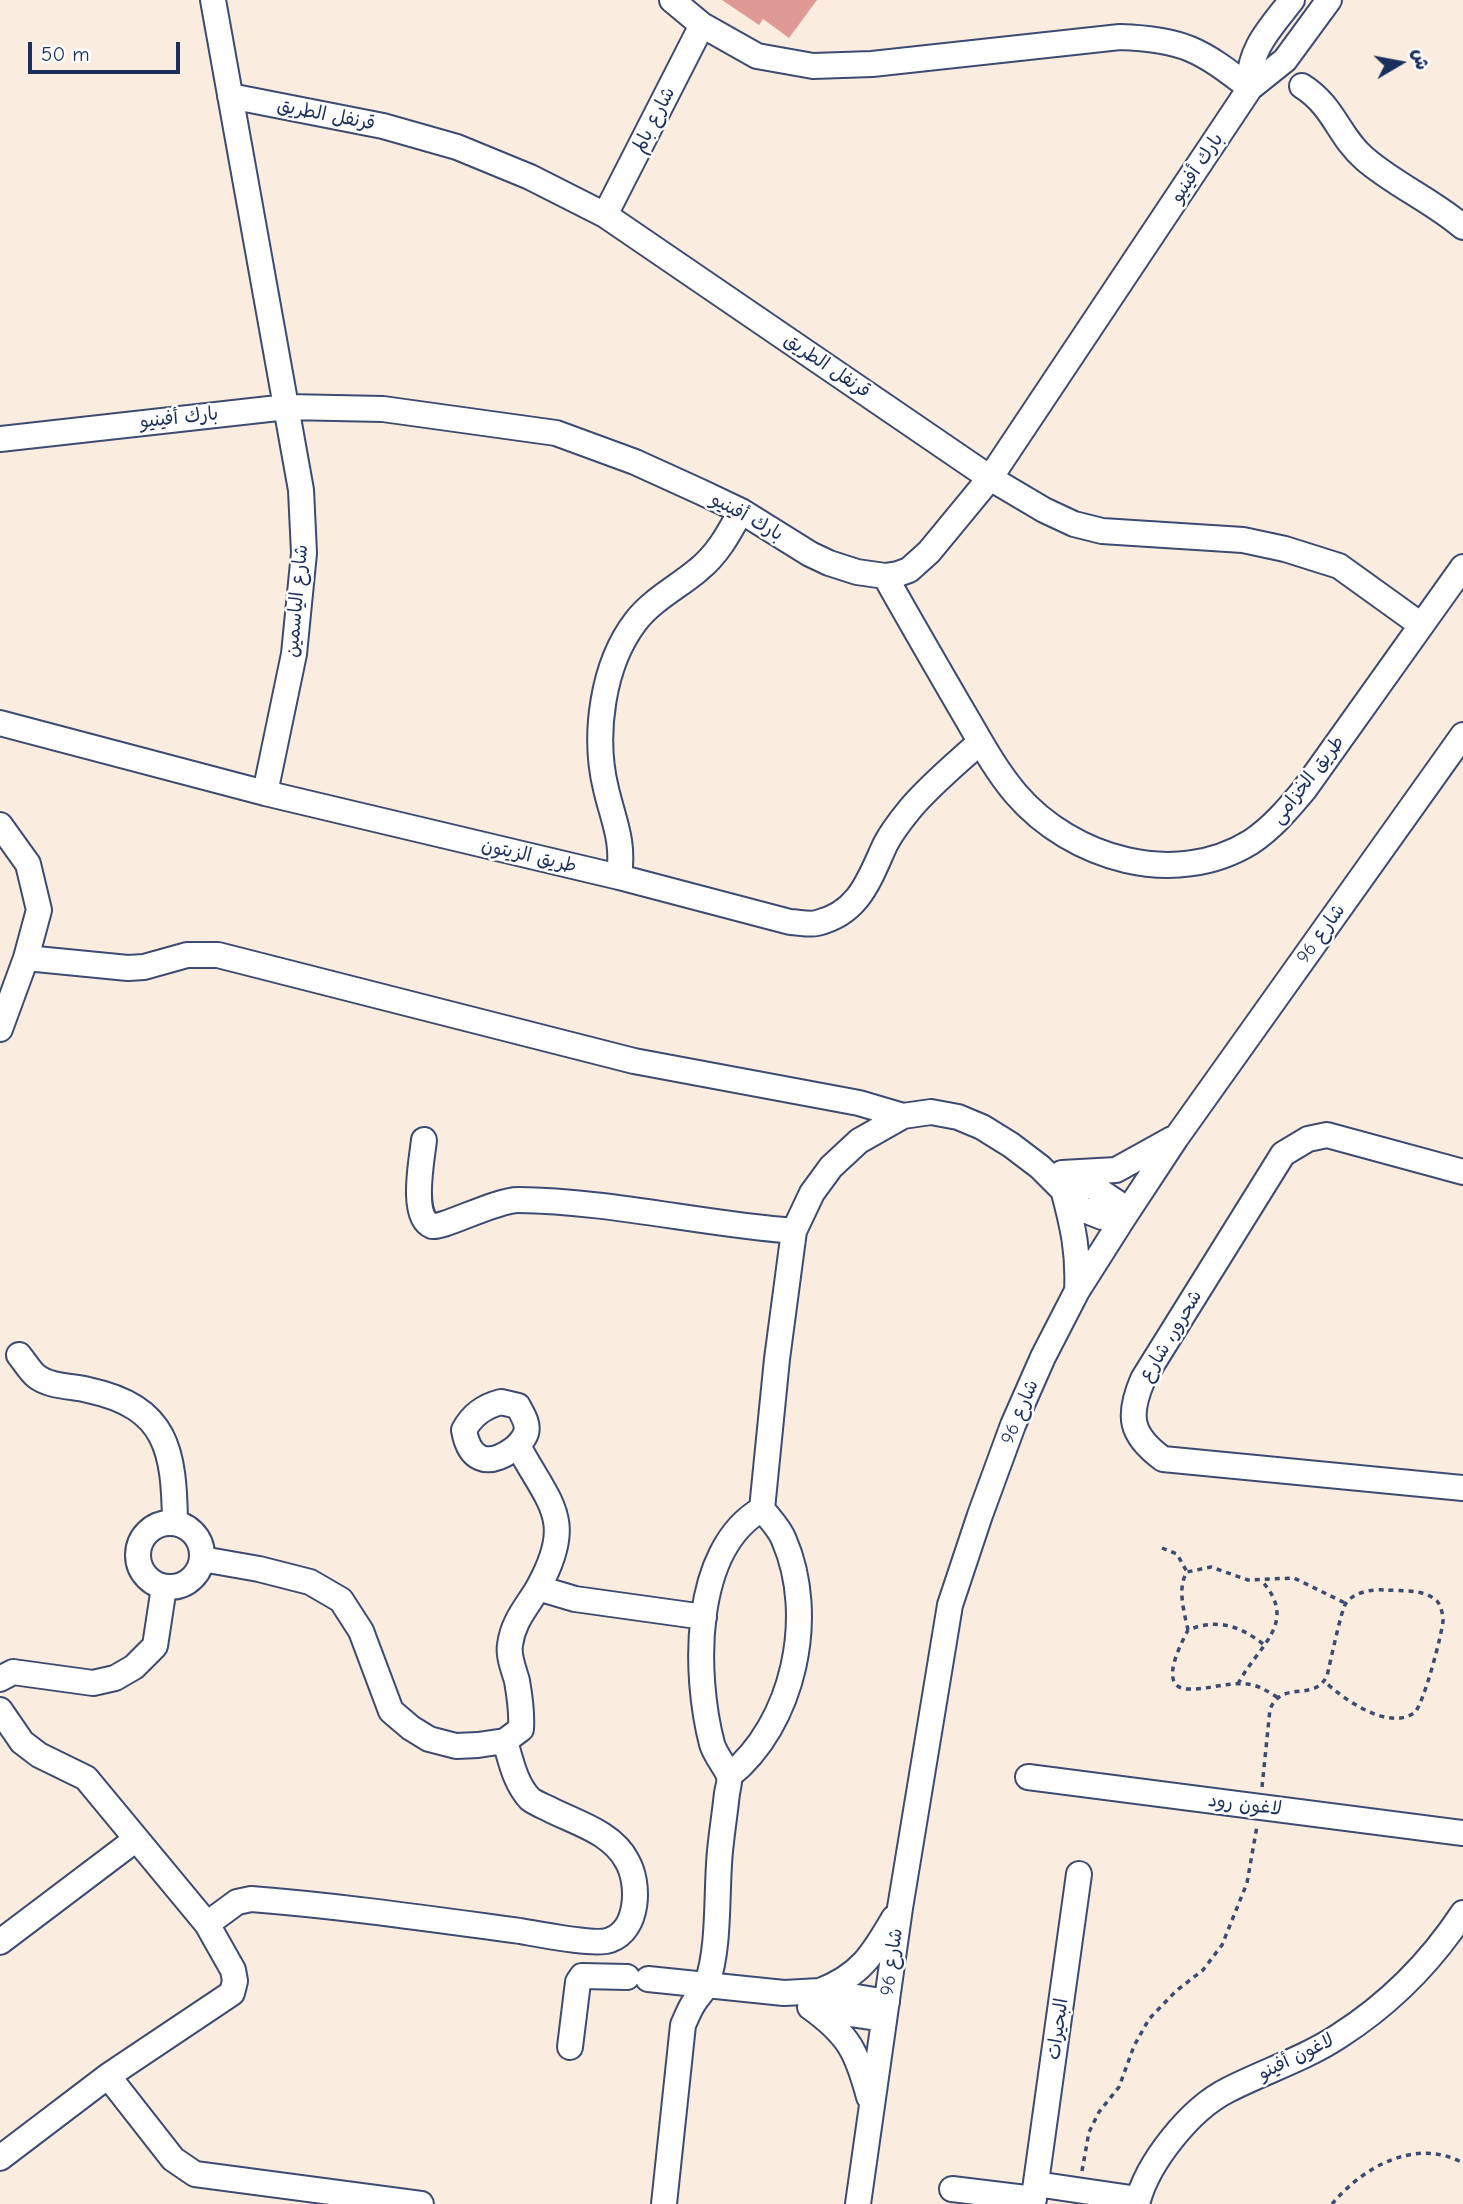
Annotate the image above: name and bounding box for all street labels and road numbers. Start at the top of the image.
street label: شارع بالم [628,83,680,157]
street label: قرنفل الطريق [275,94,377,136]
street label: بارك أفينيو [1165,129,1229,207]
street label: قرنفل الطريق [779,329,875,403]
street label: بارك أفينيو [139,403,219,433]
street label: بارك أفينيو [707,488,787,546]
street label: شارع الياسمين [281,544,313,658]
street label: طريق الخزامى [1267,731,1349,829]
street label: طريق الزيتون [479,834,579,878]
street label: شارع 96 [1292,900,1350,968]
street label: شحرور، شارع [1135,1286,1207,1386]
street label: شارع 96 [996,1376,1044,1448]
street label: لاغون رود [1207,1789,1283,1821]
street label: شارع 96 [876,1927,908,1997]
street label: البحيرات [1042,1997,1074,2061]
street label: لاغون أفينو [1254,2029,1338,2085]

